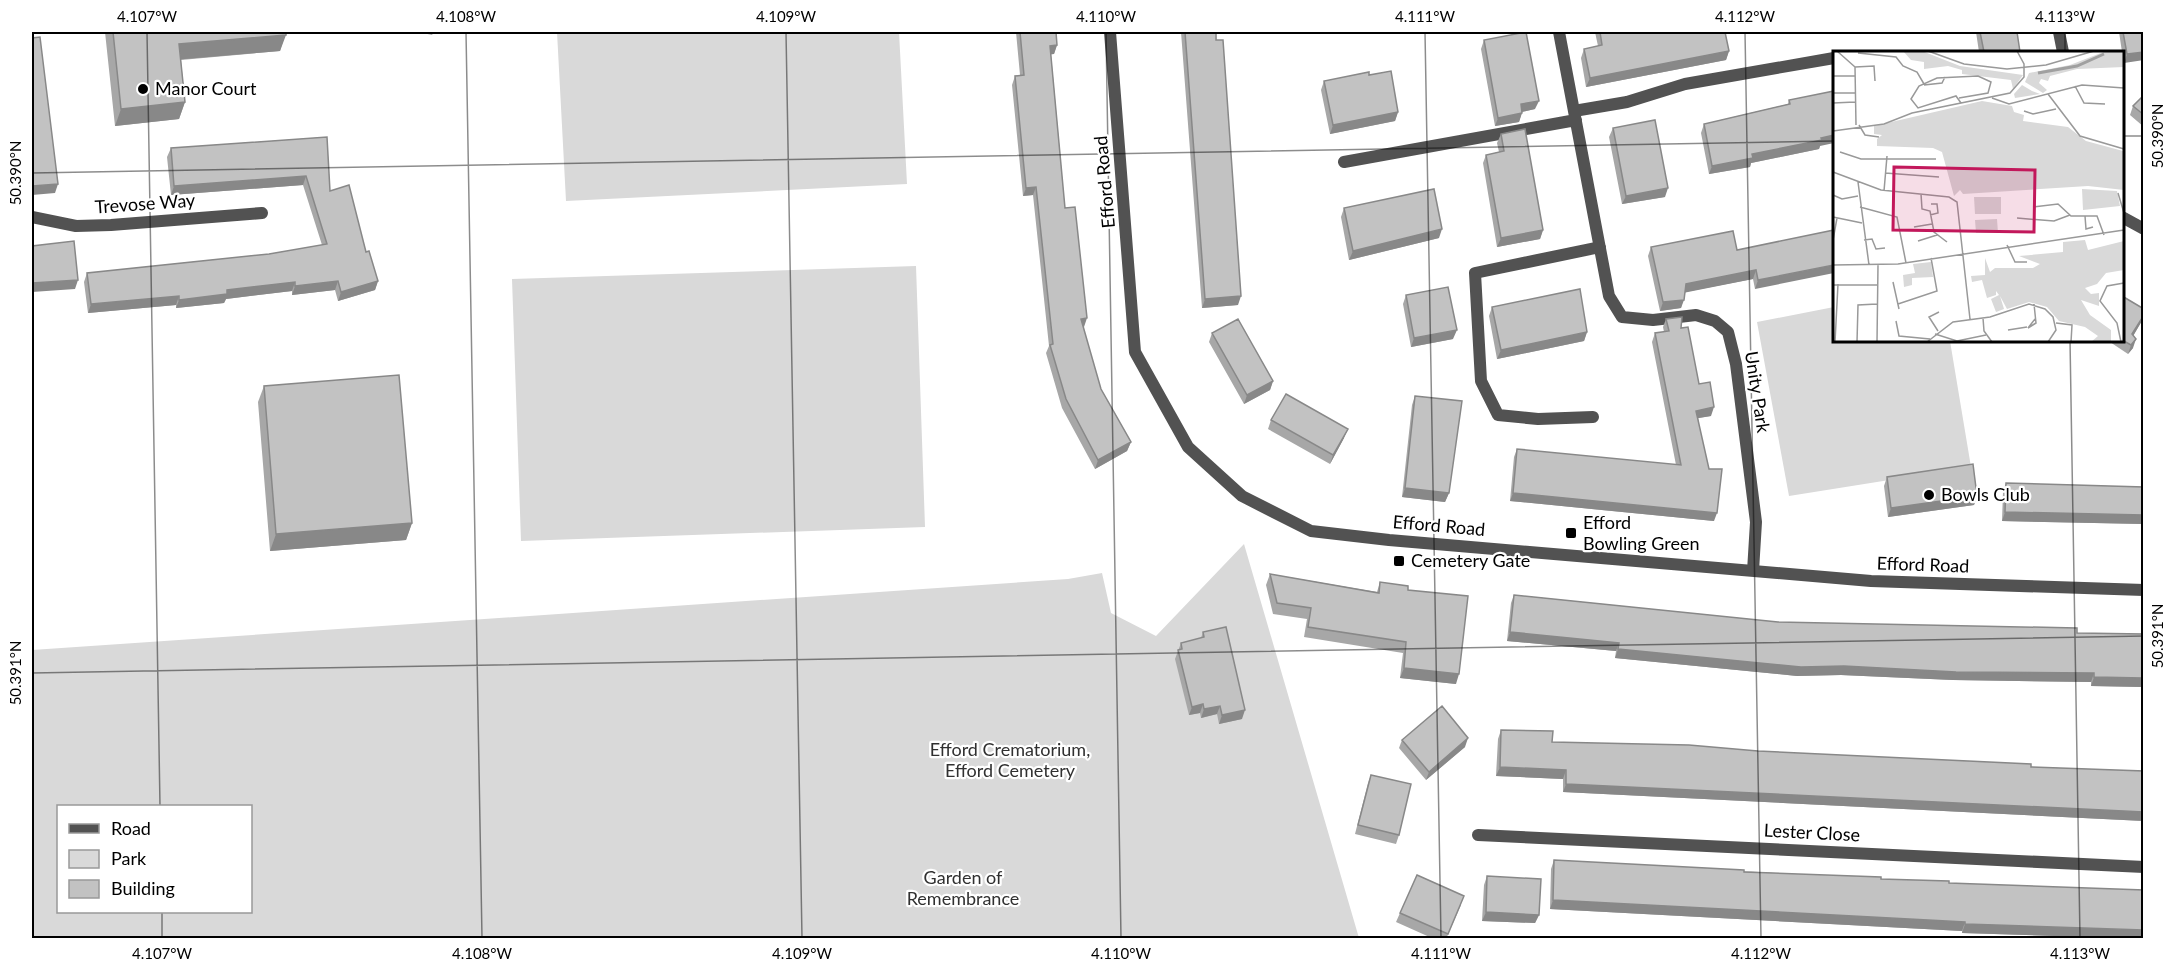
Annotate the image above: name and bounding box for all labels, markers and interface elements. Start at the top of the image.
text: 4.107°W [117,7,178,25]
text: 4.108°W [436,7,497,25]
text: 4.109°W [756,7,817,25]
text: 4.110°W [1076,7,1137,25]
text: 4.111°W [1395,7,1456,25]
text: 4.112°W [1715,7,1776,25]
text: 4.113°W [2035,7,2096,25]
inset map [1833,51,2124,342]
place label: Manor Court [155,77,257,99]
marker: Manor Court [136,82,150,96]
text: 50.390°N [2148,104,2166,168]
street label: Efford Road [1089,135,1119,229]
text: 50.390°N [6,141,24,205]
street label: Trevose Way [94,188,197,217]
street label: Unity Park [1741,349,1775,435]
place label: Bowls Club [1941,483,2030,505]
marker: Bowls Club [1922,488,1936,502]
street label: Efford Road [1392,510,1486,540]
place label: Efford Bowling Green [1583,511,1700,554]
marker: Efford Bowling Green [1564,526,1578,540]
place label: Cemetery Gate [1411,549,1530,571]
street label: Efford Road [1876,551,1970,577]
marker: Cemetery Gate [1392,554,1406,568]
text: 50.391°N [2148,604,2166,668]
text: 50.391°N [6,641,24,705]
park label: Efford Crematorium, Efford Cemetery [930,738,1090,781]
legend [57,805,252,913]
text: Road [111,817,151,839]
street label: Lester Close [1763,818,1861,846]
text: Park [111,847,147,869]
park label: Garden of Remembrance [907,866,1019,909]
text: Building [111,877,175,899]
text: 4.107°W [132,944,193,962]
text: 4.108°W [452,944,513,962]
text: 4.109°W [772,944,833,962]
text: 4.110°W [1091,944,1152,962]
text: 4.111°W [1411,944,1472,962]
text: 4.112°W [1731,944,1792,962]
text: 4.113°W [2050,944,2111,962]

